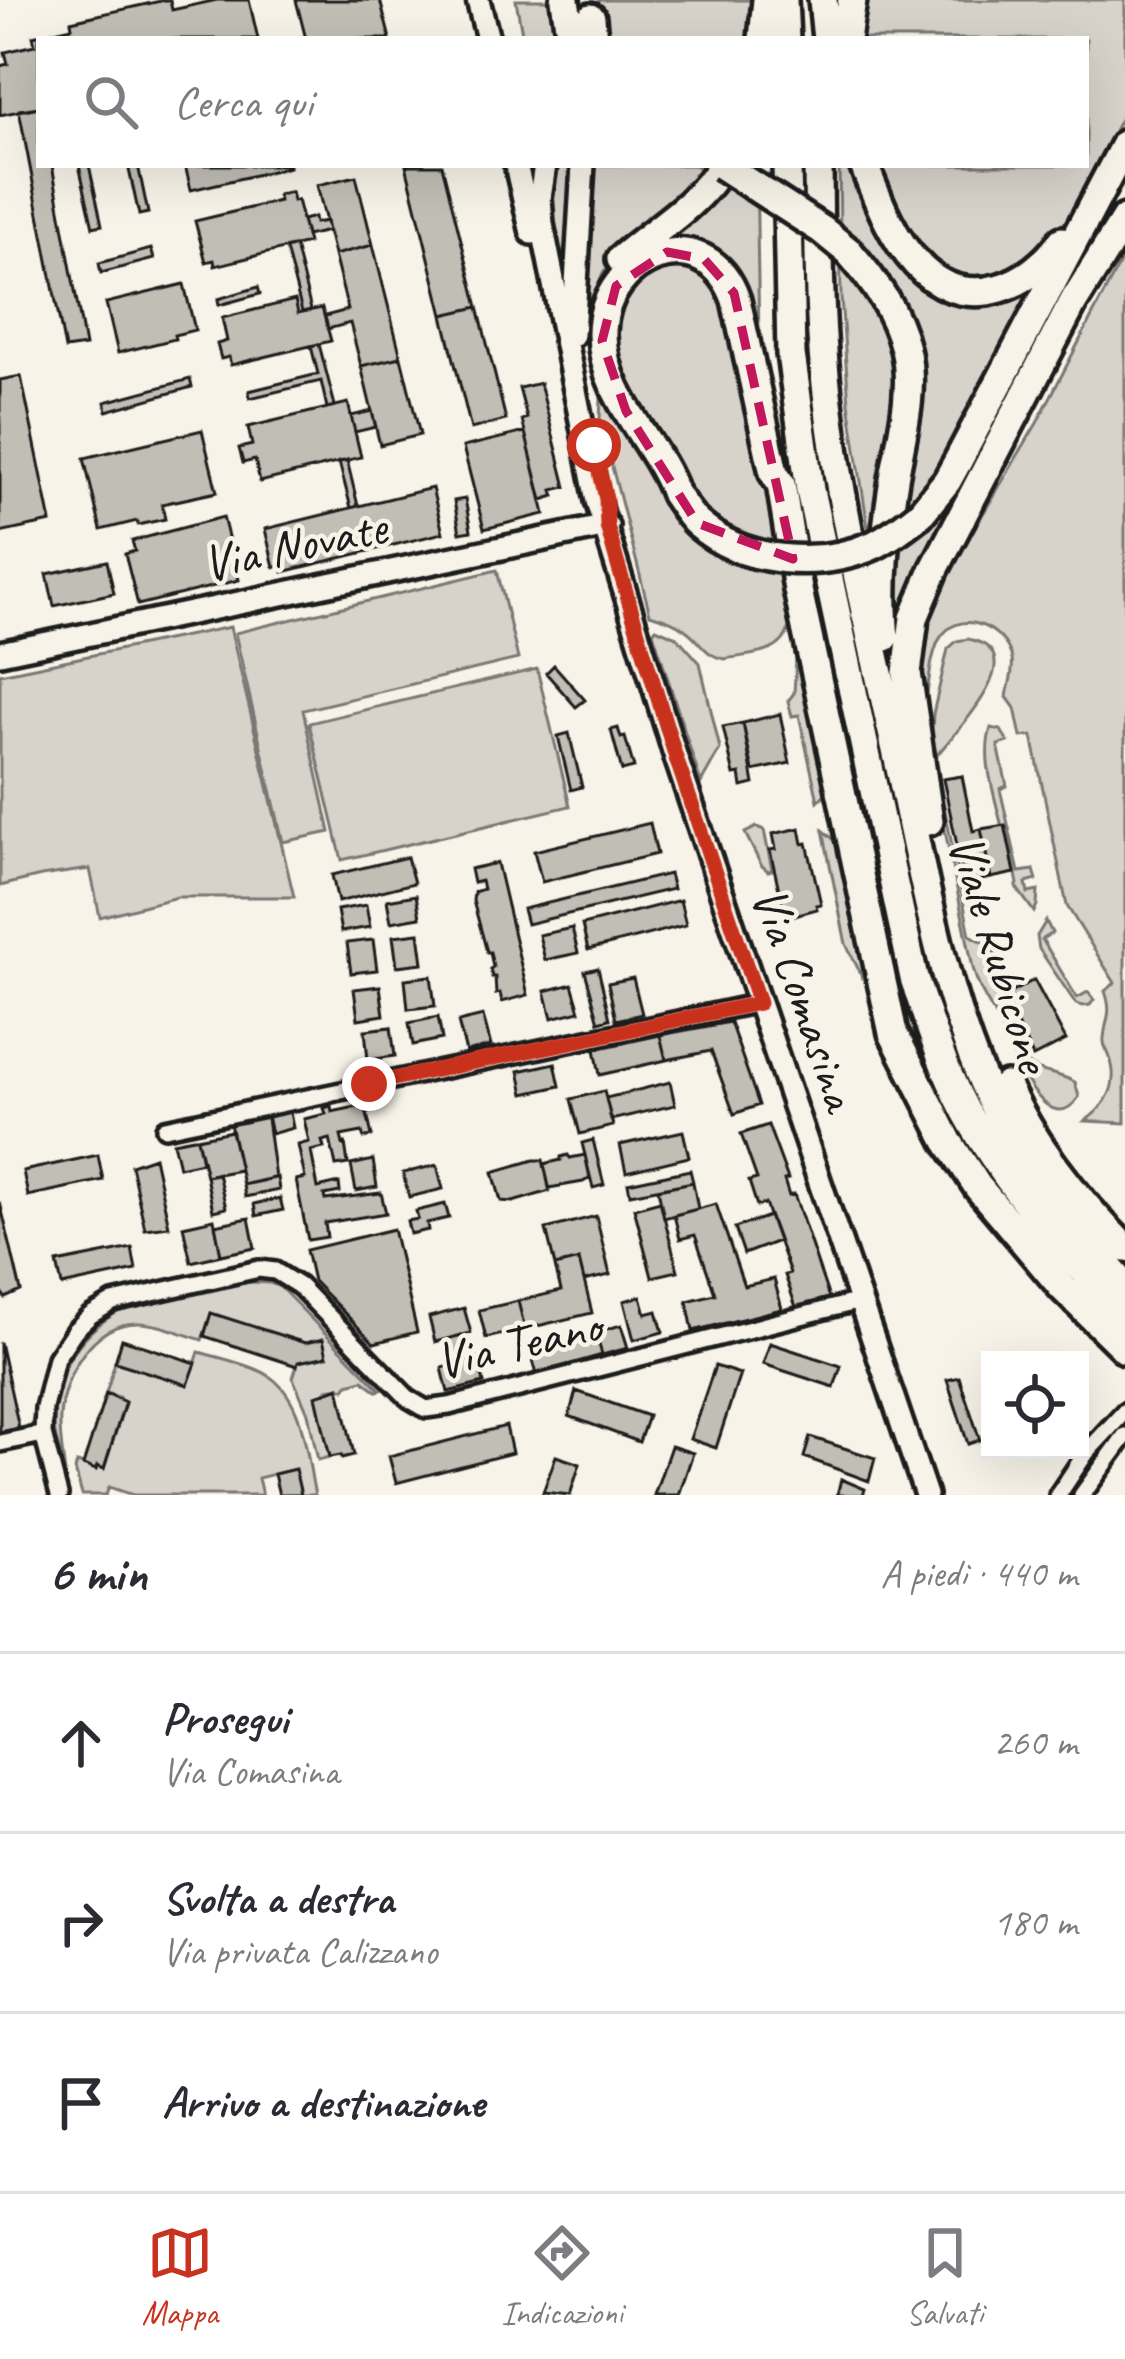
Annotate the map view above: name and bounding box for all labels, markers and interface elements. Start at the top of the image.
search box [36,36,1089,168]
icon: search [78,69,144,135]
text: Cerca qui [174,74,313,131]
route start [567,418,621,472]
street label: Via Novate [196,494,395,596]
street label: Viale Rubicone [934,826,1067,1083]
street label: Via Comasina [737,878,874,1122]
route end [342,1057,396,1111]
street label: Via Teano [429,1292,612,1393]
map controls [981,1351,1089,1459]
button: locate [981,1351,1089,1459]
text: 6 min [48,1541,147,1605]
text: A piedi · 440 m [881,1549,1077,1598]
text: Prosegui [162,1690,288,1747]
icon: ahead [48,1710,114,1776]
text: 260 m [993,1718,1077,1767]
text: Via Comasina [162,1747,339,1796]
text: Svolta a destra [162,1870,394,1927]
icon: right [48,1890,114,1956]
text: 180 m [993,1898,1077,1947]
text: Via privata Calizzano [162,1927,437,1976]
icon: arrive [48,2070,114,2136]
text: Arrivo a destinazione [162,2074,485,2131]
tab: Mappa [142,2220,218,2334]
tab: Indicazioni [501,2220,623,2334]
tab: Salvati [906,2220,983,2334]

